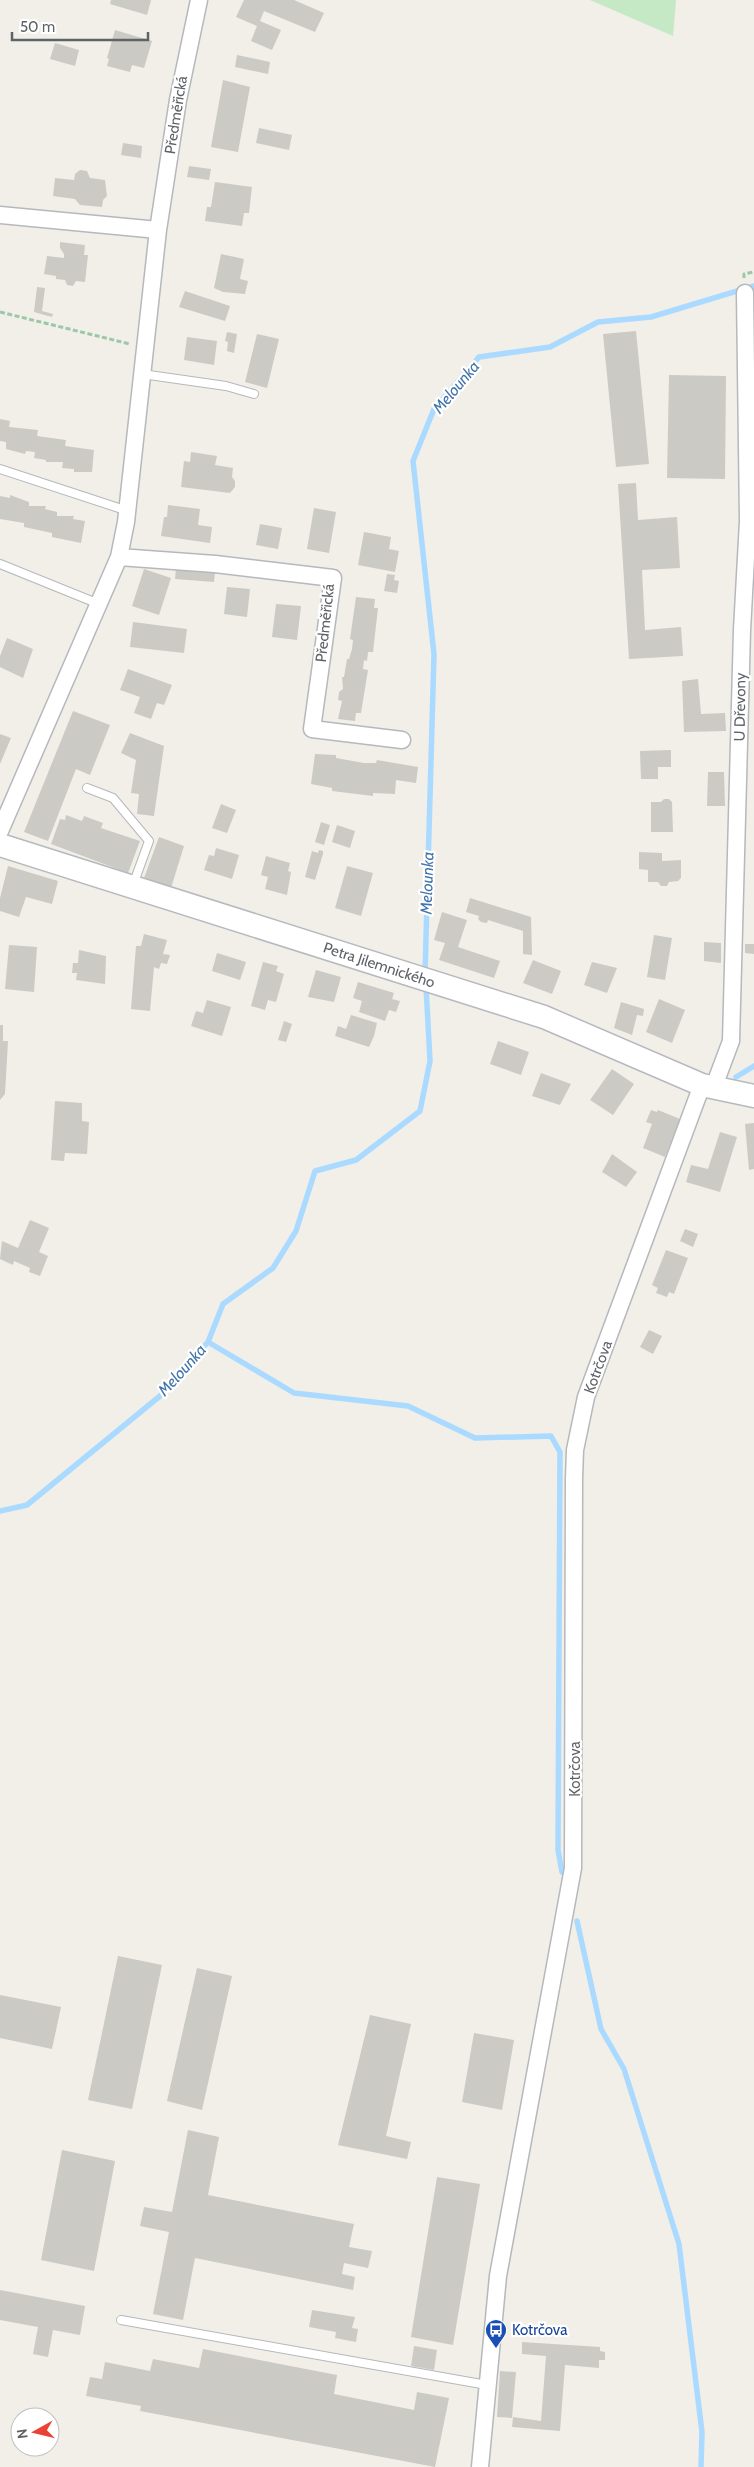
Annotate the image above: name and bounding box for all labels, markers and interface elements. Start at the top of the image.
scale bar [12,10,149,42]
text: 50 m [20,18,55,36]
street label: Předměřická [161,74,191,155]
water label: Melounka [428,357,483,418]
street label: Předměřická [312,582,338,663]
street label: U Dřevony [730,672,750,742]
water label: Melounka [416,851,438,916]
street label: Petra Jilemnického [321,938,437,992]
street label: Kotrčova [580,1337,616,1396]
water label: Melounka [153,1340,210,1400]
street label: Kotrčova [566,1741,584,1797]
bus stop icon: Kotrčova [484,2318,508,2349]
place label: Kotrčova [512,2321,568,2339]
north arrow [10,2407,60,2457]
text: N [13,2428,32,2440]

